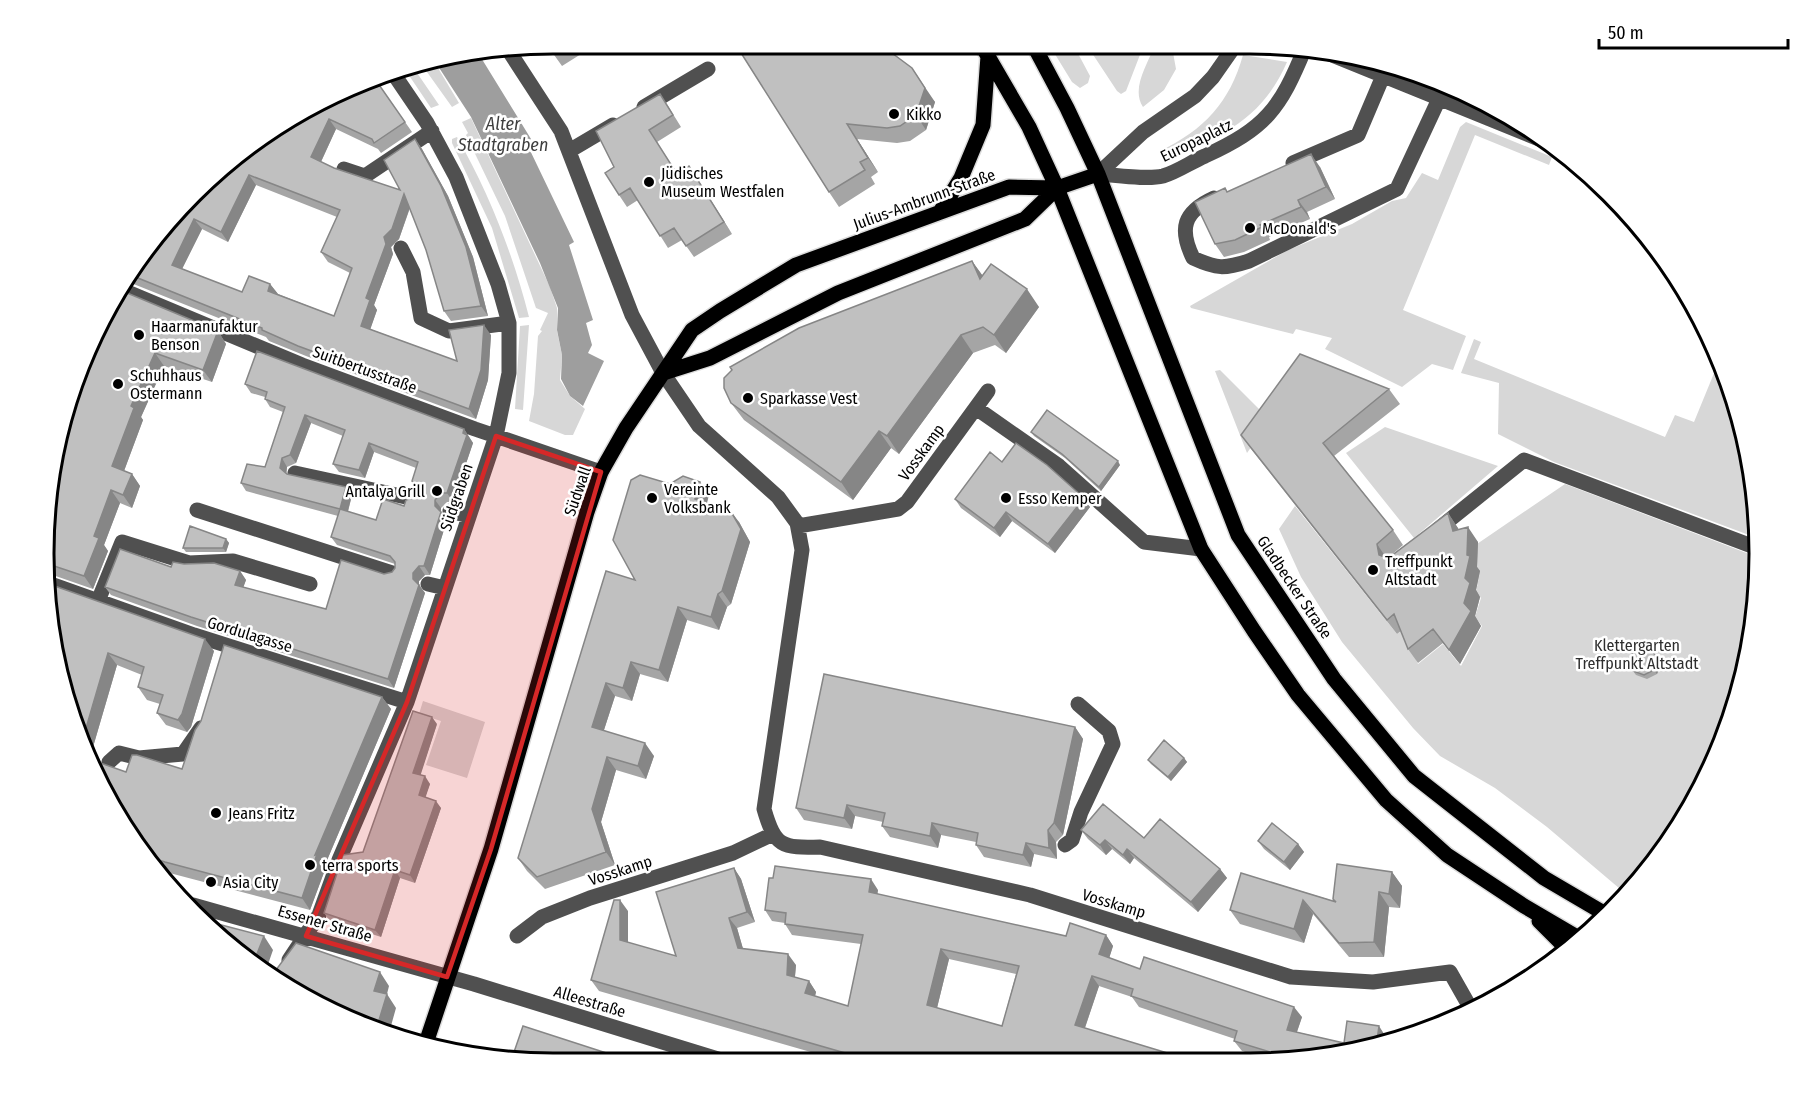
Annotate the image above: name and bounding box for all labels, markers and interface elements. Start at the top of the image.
scale bar [1599,12,1788,50]
text: 50 m [1608,22,1644,44]
place label: Kikko [906,105,942,124]
marker: Kikko [887,107,901,121]
water label: Alter Stadtgraben [457,113,548,156]
street label: Europaplatz [1157,115,1235,166]
place label: Jüdisches Museum Westfalen [661,164,784,201]
street label: Julius-Ambrunn-Straße [851,165,998,234]
marker: Jüdisches Museum Westfalen [642,175,656,189]
place label: McDonald's [1262,219,1337,238]
marker: McDonald's [1243,221,1257,235]
place label: Haarmanufaktur Benson [151,317,258,354]
marker: Haarmanufaktur Benson [132,328,146,342]
street label: Suitbertusstraße [310,342,420,397]
place label: Schuhhaus Ostermann [130,366,202,403]
marker: Schuhhaus Ostermann [111,377,125,391]
place label: Sparkasse Vest [760,389,858,408]
marker: Sparkasse Vest [741,391,755,405]
street label: Vosskamp [894,420,948,484]
street label: Südgraben [436,461,477,533]
street label: Südwall [560,464,595,518]
place label: Vereinte Volksbank [664,480,731,517]
place label: Antalya Grill [346,482,425,501]
marker: Antalya Grill [430,484,444,498]
place label: Esso Kemper [1018,489,1102,508]
marker: Vereinte Volksbank [645,491,659,505]
marker: Esso Kemper [999,491,1013,505]
street label: Gladbecker Straße [1253,532,1336,642]
place label: Treffpunkt Altstadt [1385,552,1454,589]
marker: Treffpunkt Altstadt [1366,563,1380,577]
street label: Gordulagasse [205,613,295,656]
park label: Klettergarten Treffpunkt Altstadt [1576,636,1699,673]
place label: Jeans Fritz [228,804,295,823]
marker: Jeans Fritz [209,806,223,820]
street label: Vosskamp [586,851,654,890]
place label: terra sports [322,856,399,875]
marker: terra sports [303,858,317,872]
place label: Asia City [223,873,279,892]
marker: Asia City [204,875,218,889]
street label: Vosskamp [1080,885,1148,922]
street label: Essener Straße [276,901,374,946]
street label: Alleestraße [552,982,628,1021]

